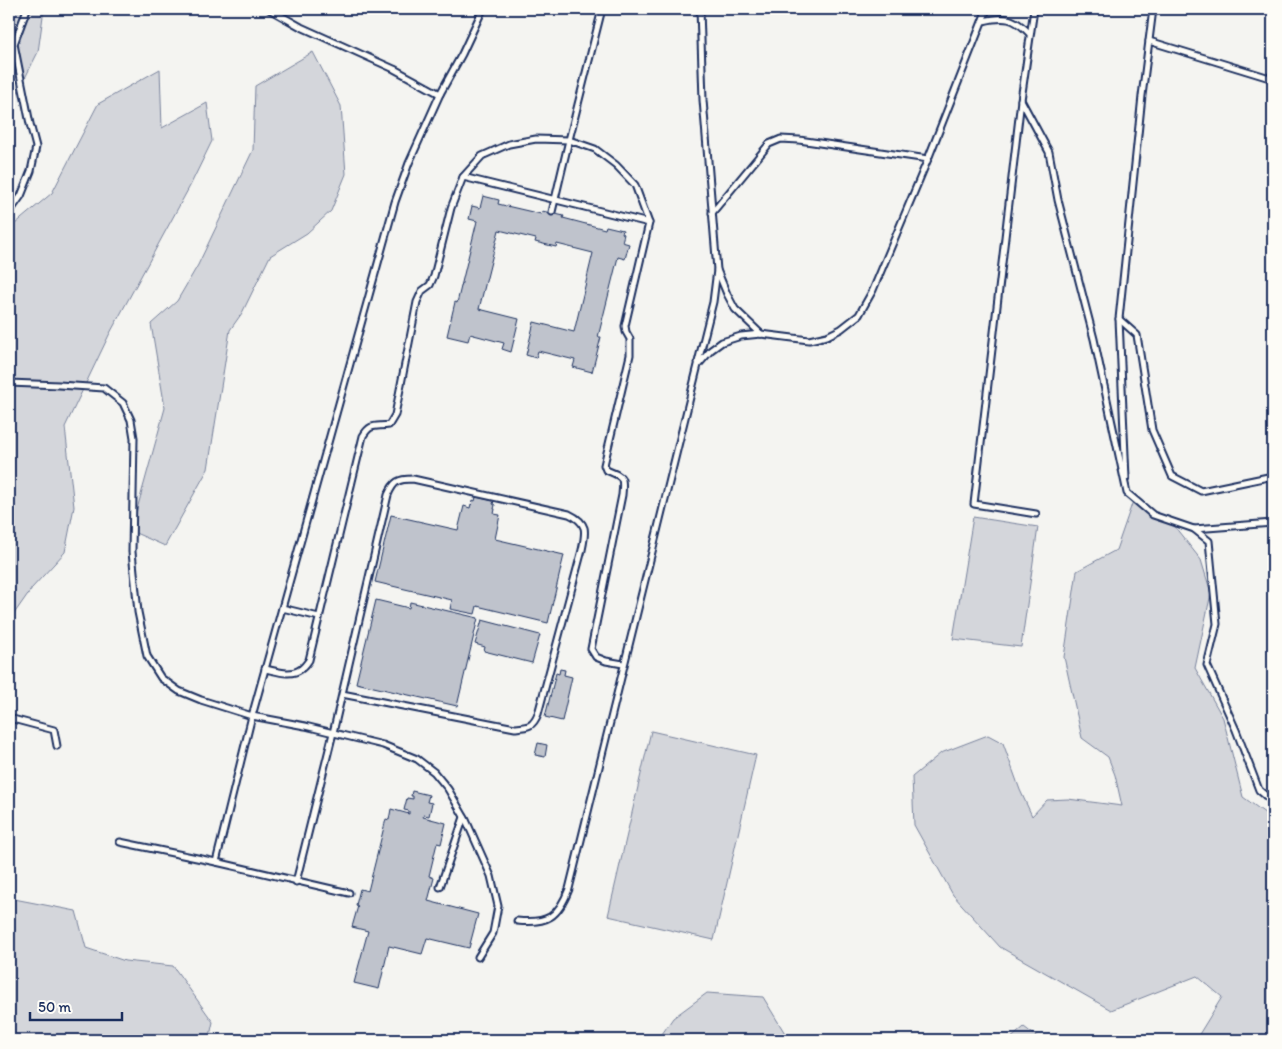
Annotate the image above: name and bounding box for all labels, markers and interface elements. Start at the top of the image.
scale bar [30,989,122,1021]
text: 50 m [38,998,71,1016]

